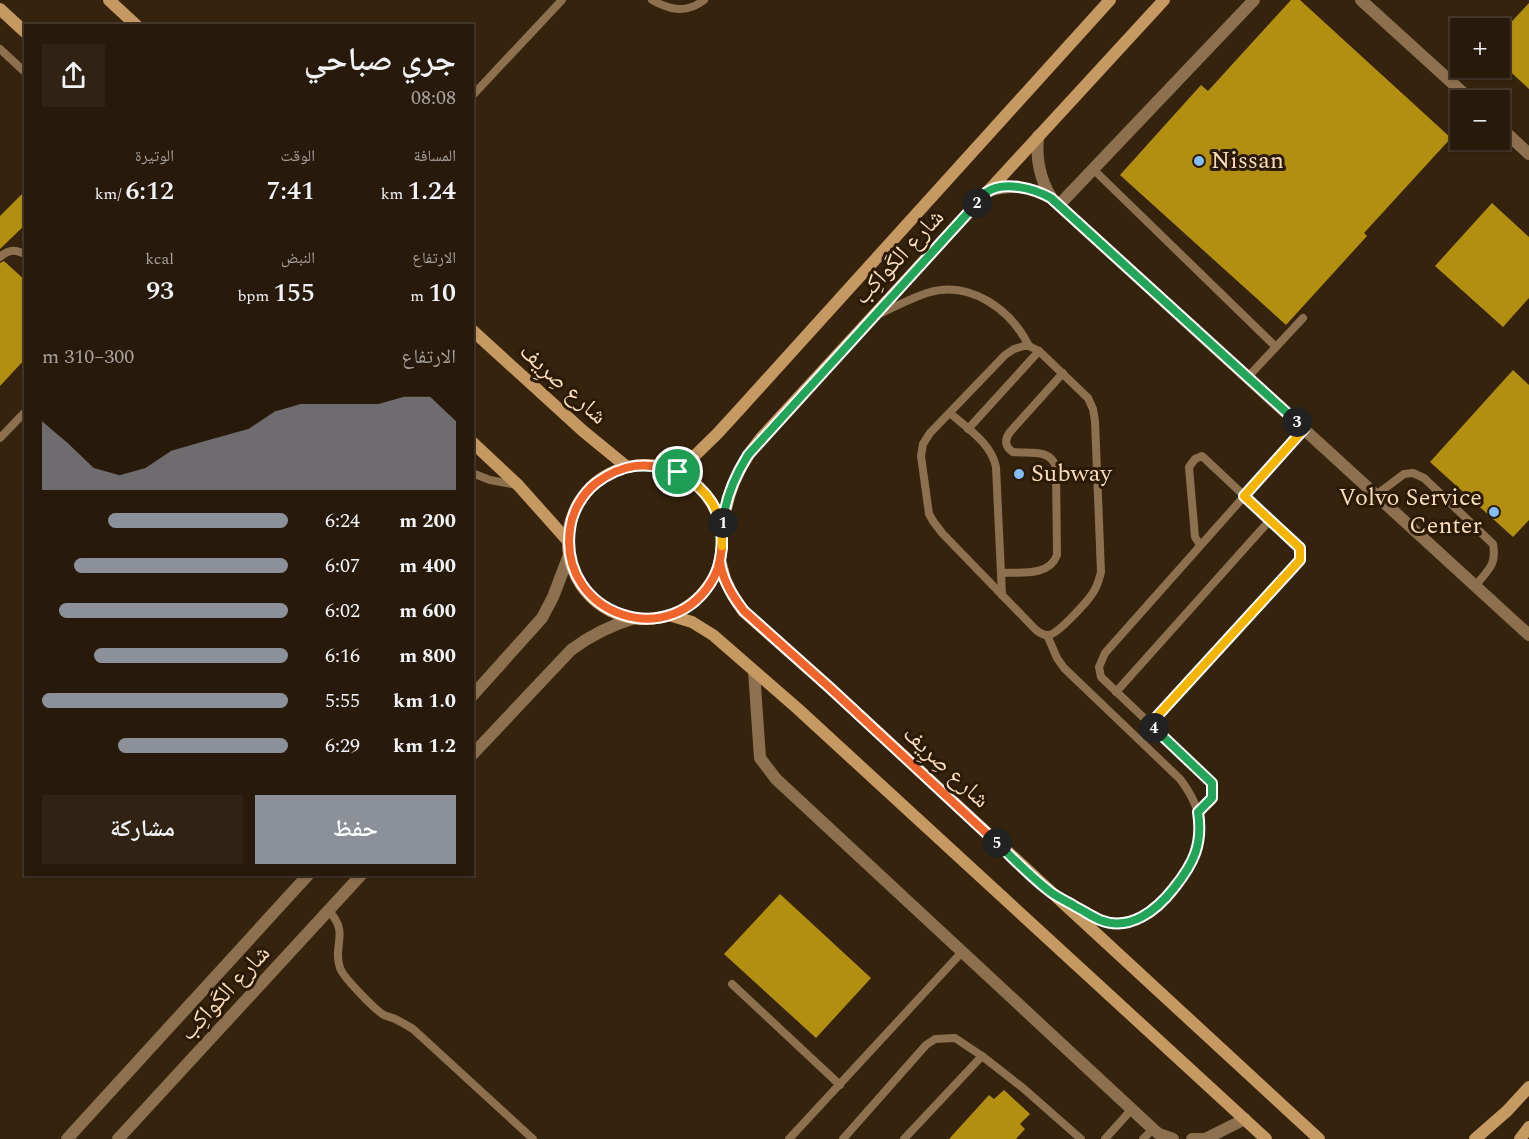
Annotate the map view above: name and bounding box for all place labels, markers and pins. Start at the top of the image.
place label: Nissan [1211,143,1284,179]
marker: Nissan [1192,154,1206,168]
pin: 2 [962,188,992,218]
pin: 3 [1282,407,1312,437]
pin [652,446,703,497]
place label: Subway [1031,456,1113,492]
marker: Subway [1012,467,1026,481]
place label: Volvo Service Center [1338,480,1482,544]
marker: Volvo Service Center [1487,505,1501,519]
pin: 1 [708,508,738,538]
pin: 4 [1139,713,1169,743]
pin: 5 [982,828,1012,858]

